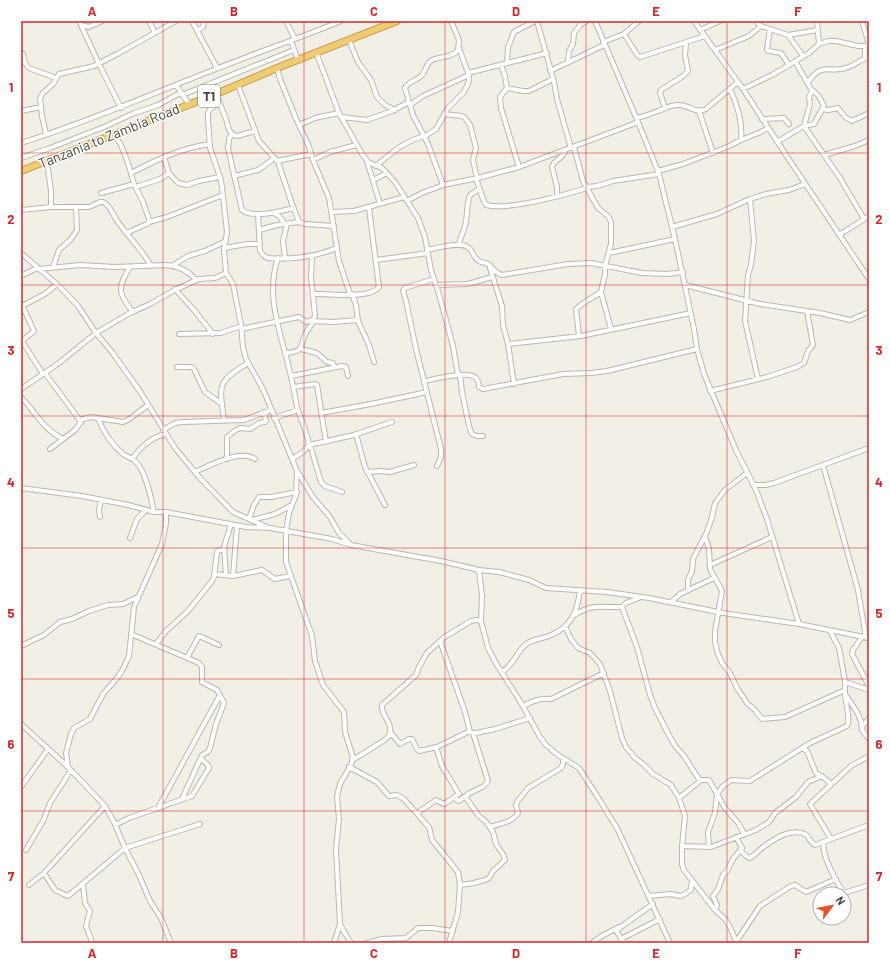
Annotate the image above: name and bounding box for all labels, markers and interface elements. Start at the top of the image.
text: A [88,3,97,19]
text: B [230,3,238,19]
text: C [370,3,378,19]
text: D [512,3,520,19]
text: E [652,3,660,19]
text: F [794,3,802,19]
text: 1 [9,79,13,95]
text: 1 [877,79,881,95]
road number: T1 [198,85,220,107]
street label: Tanzania to Zambia Road [36,99,182,172]
text: 2 [7,211,15,227]
text: 2 [875,211,883,227]
text: 3 [7,342,15,358]
text: 3 [875,342,883,358]
text: 4 [7,474,15,490]
text: 4 [875,474,883,490]
text: 5 [7,605,15,621]
text: 5 [875,605,883,621]
text: 6 [8,736,15,752]
text: 6 [876,736,883,752]
text: 7 [8,868,15,884]
text: 7 [876,868,883,884]
north arrow [812,886,852,926]
text: N [833,894,848,907]
text: A [88,945,97,961]
text: B [230,945,238,961]
text: C [370,945,378,961]
text: D [512,945,520,961]
text: E [652,945,660,961]
text: F [794,945,802,961]

